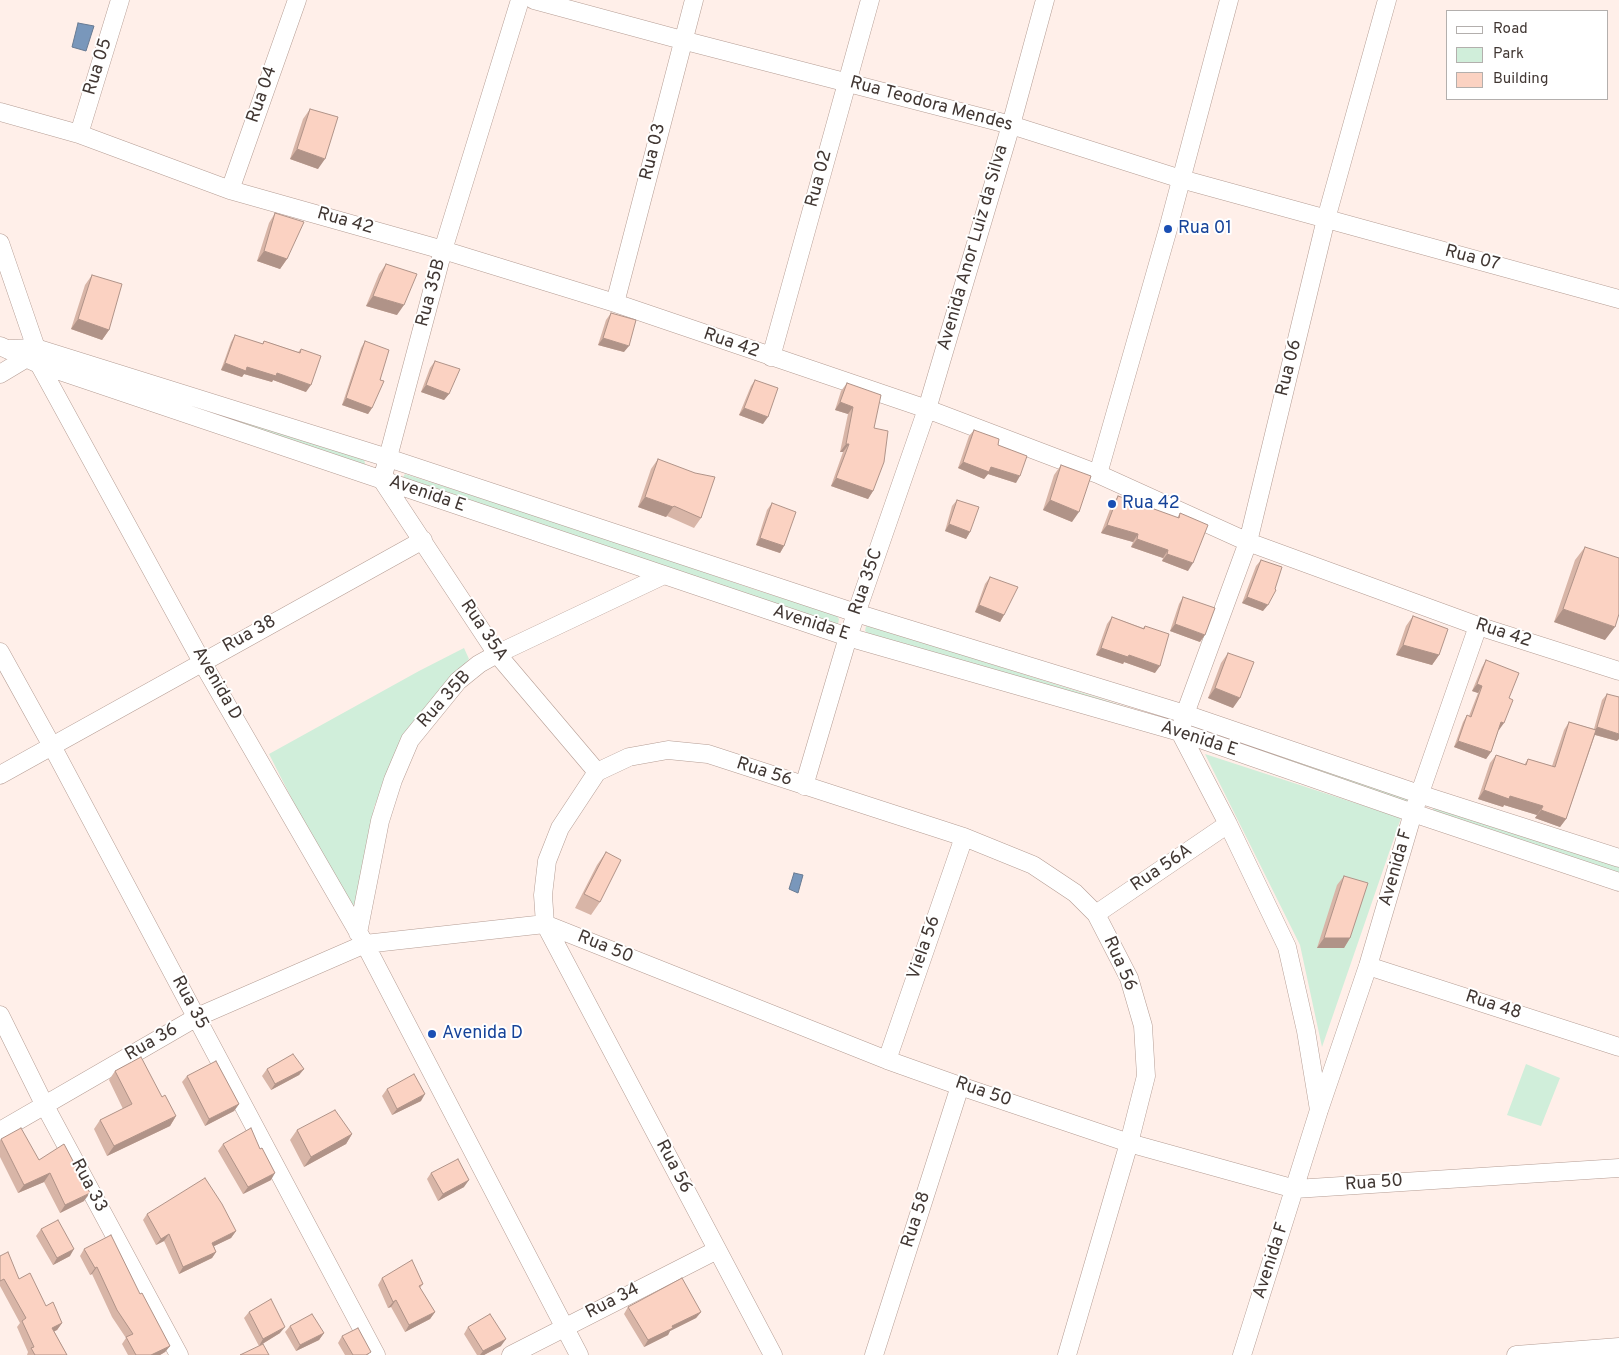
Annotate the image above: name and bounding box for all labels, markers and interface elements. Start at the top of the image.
legend [1446,10,1609,100]
text: Road [1493,20,1528,39]
street label: Rua 05 [80,36,118,98]
text: Park [1493,45,1524,64]
street label: Rua 04 [243,64,283,126]
text: Building [1493,70,1548,89]
street label: Rua Teodora Mendes [847,73,1015,137]
street label: Rua 03 [636,121,672,183]
street label: Avenida Anor Luiz da Silva [934,143,1014,353]
street label: Rua 02 [802,148,838,210]
street label: Rua 42 [314,204,376,240]
place label: Rua 01 [1178,218,1232,240]
marker: Rua 01 [1162,223,1174,235]
street label: Rua 07 [1442,241,1502,277]
street label: Rua 35B [413,257,451,329]
street label: Rua 42 [700,324,762,364]
street label: Rua 06 [1273,337,1307,399]
street label: Avenida E [386,472,468,518]
place label: Rua 42 [1122,493,1180,515]
marker: Rua 42 [1106,498,1118,510]
street label: Rua 35C [846,546,888,618]
street label: Rua 35A [455,596,511,666]
street label: Avenida E [770,601,852,647]
street label: Rua 38 [220,612,280,658]
street label: Rua 42 [1472,615,1534,653]
street label: Avenida D [186,643,246,725]
street label: Rua 35B [414,667,476,733]
street label: Avenida E [1158,717,1240,763]
street label: Rua 56 [733,754,795,792]
street label: Avenida F [1376,827,1418,909]
street label: Rua 56A [1127,841,1197,897]
street label: Viela 56 [904,913,946,983]
street label: Rua 50 [574,927,636,969]
street label: Rua 56 [1097,933,1141,995]
street label: Rua 35 [166,972,212,1034]
street label: Rua 48 [1462,987,1524,1025]
street label: Rua 36 [122,1019,182,1067]
place label: Avenida D [442,1023,523,1045]
marker: Avenida D [426,1028,438,1040]
street label: Rua 50 [952,1073,1014,1113]
street label: Rua 56 [650,1137,696,1197]
street label: Rua 33 [65,1156,111,1216]
street label: Rua 50 [1344,1171,1404,1197]
street label: Rua 58 [898,1189,936,1251]
street label: Avenida F [1250,1220,1294,1302]
street label: Rua 34 [582,1279,644,1325]

